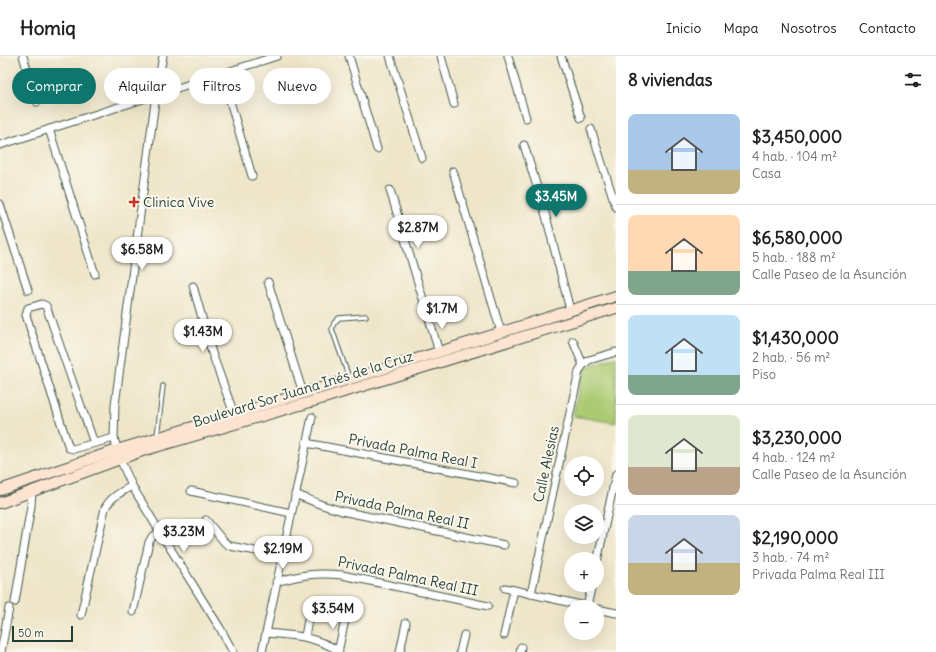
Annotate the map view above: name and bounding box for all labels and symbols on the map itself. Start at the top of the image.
pin: $3.45M [523,184,589,218]
place label: Clinica Vive [143,193,214,211]
marker: Clinica Vive [128,196,140,208]
pin: $2.87M [385,215,451,249]
pin: $6.58M [109,237,175,271]
pin: $1.7M [414,296,470,330]
pin: $1.43M [170,319,236,353]
street label: Boulevard Sor Juana Inés de la Cruz [191,347,416,431]
street label: Calle Alesias [529,424,563,504]
street label: Privada Palma Real I [347,430,479,472]
street label: Privada Palma Real II [333,487,471,533]
pin: $3.23M [151,519,217,553]
pin: $2.19M [250,536,316,570]
street label: Privada Palma Real III [336,552,480,600]
pin: $3.54M [300,596,366,630]
scale bar [12,624,73,643]

